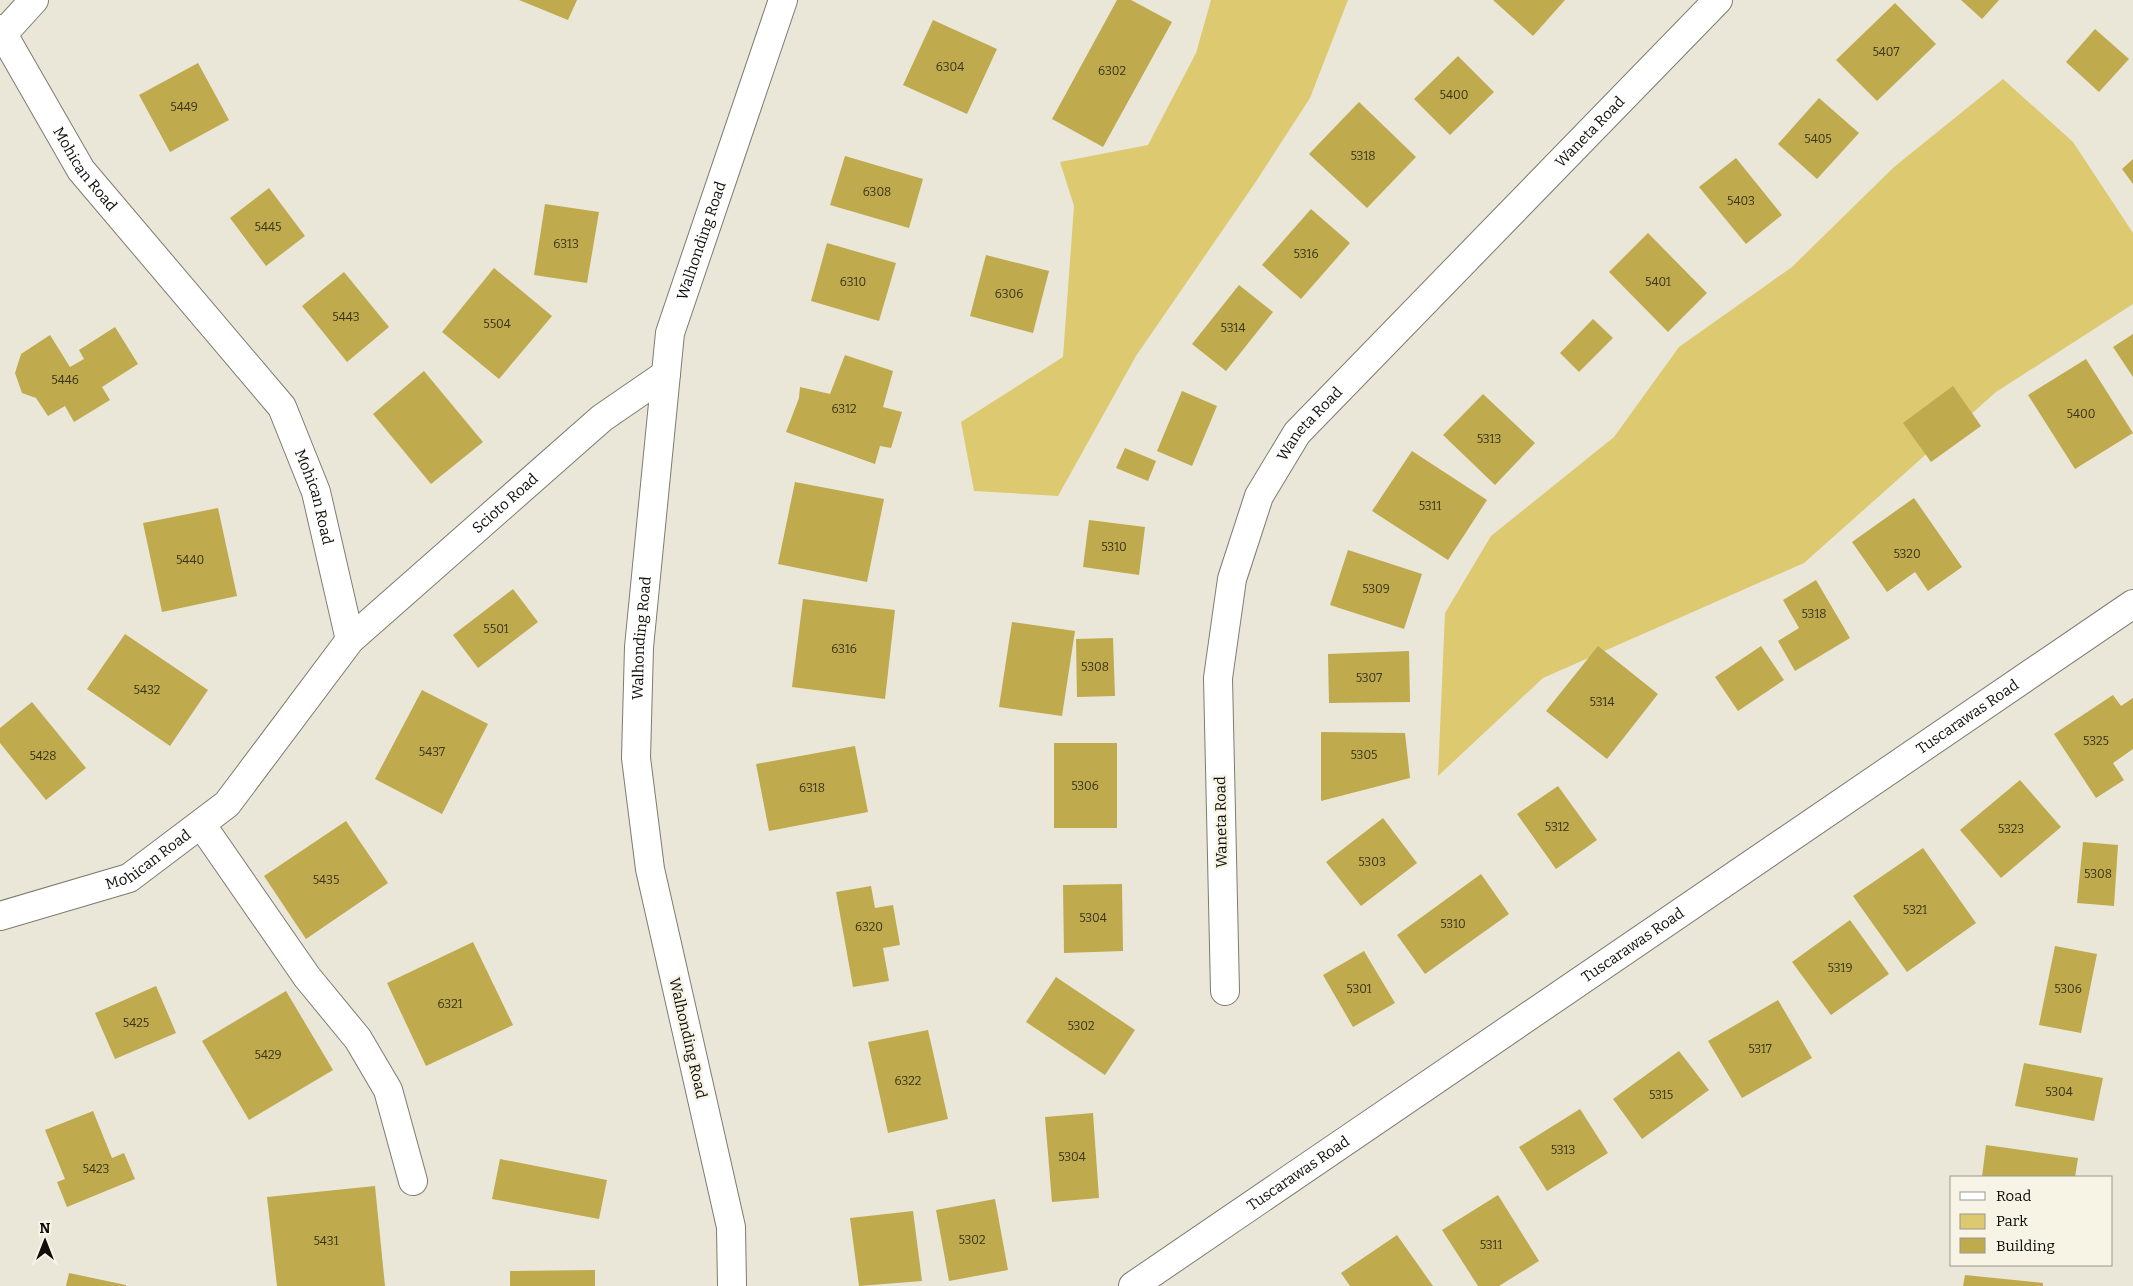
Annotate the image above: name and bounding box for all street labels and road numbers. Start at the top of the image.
street label: Waneta Road [1551,93,1628,171]
street label: Mohican Road [49,124,121,215]
street label: Walhonding Road [673,179,730,302]
street label: Waneta Road [1273,383,1346,464]
street label: Mohican Road [291,446,337,546]
street label: Scioto Road [469,470,542,537]
street label: Walhonding Road [629,575,655,700]
street label: Tuscarawas Road [1913,676,2022,758]
street label: Waneta Road [1211,776,1231,868]
street label: Mohican Road [103,826,194,893]
street label: Tuscarawas Road [1578,904,1688,986]
street label: Walhonding Road [665,976,711,1100]
street label: Tuscarawas Road [1244,1132,1353,1215]

